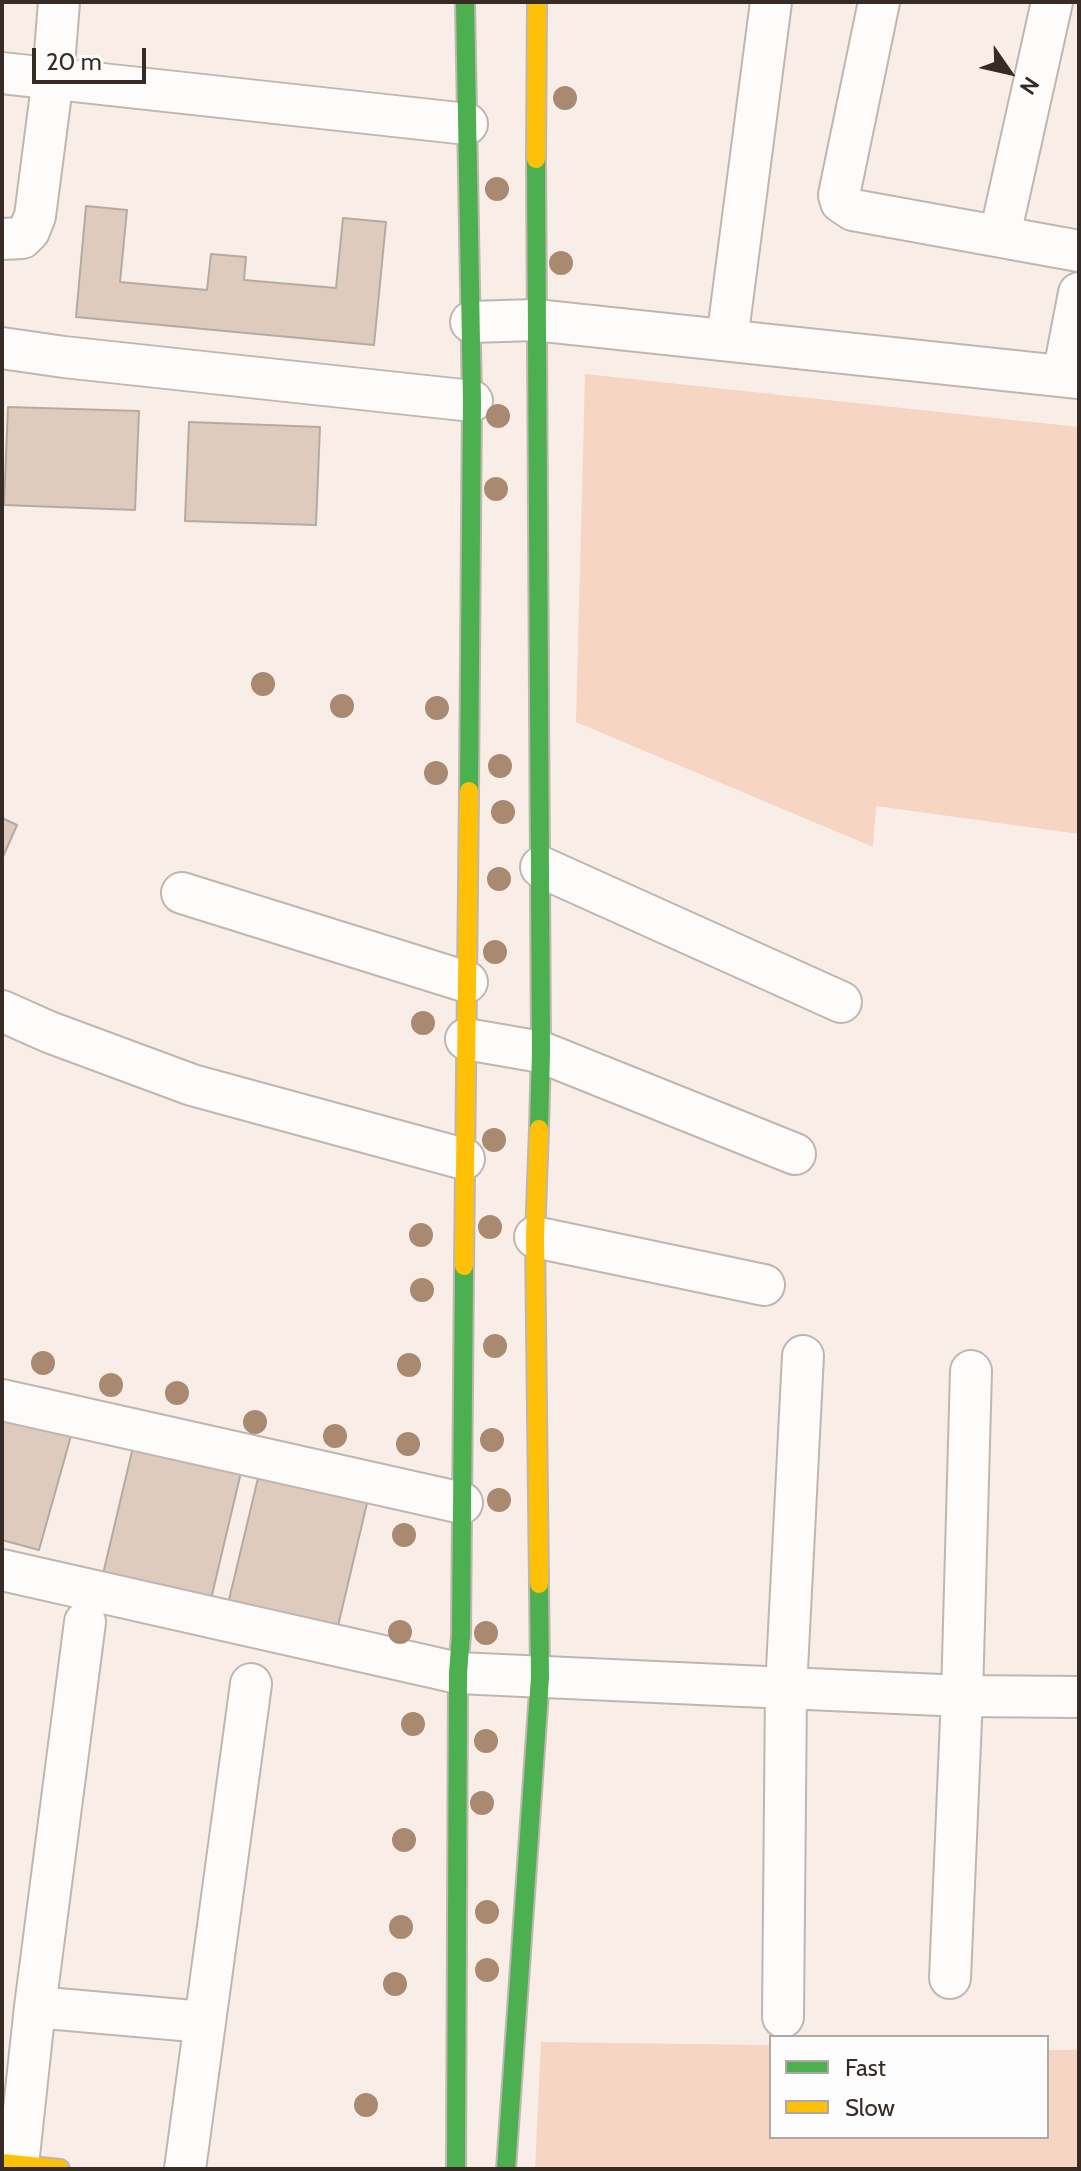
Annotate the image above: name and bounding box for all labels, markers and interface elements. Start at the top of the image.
scale bar [36,32,150,82]
north arrow [969,32,1049,112]
text: 20 m [46,47,102,76]
text: N [1014,72,1045,100]
legend [769,2035,1049,2139]
text: Fast [845,2053,886,2082]
text: Slow [845,2093,895,2122]

